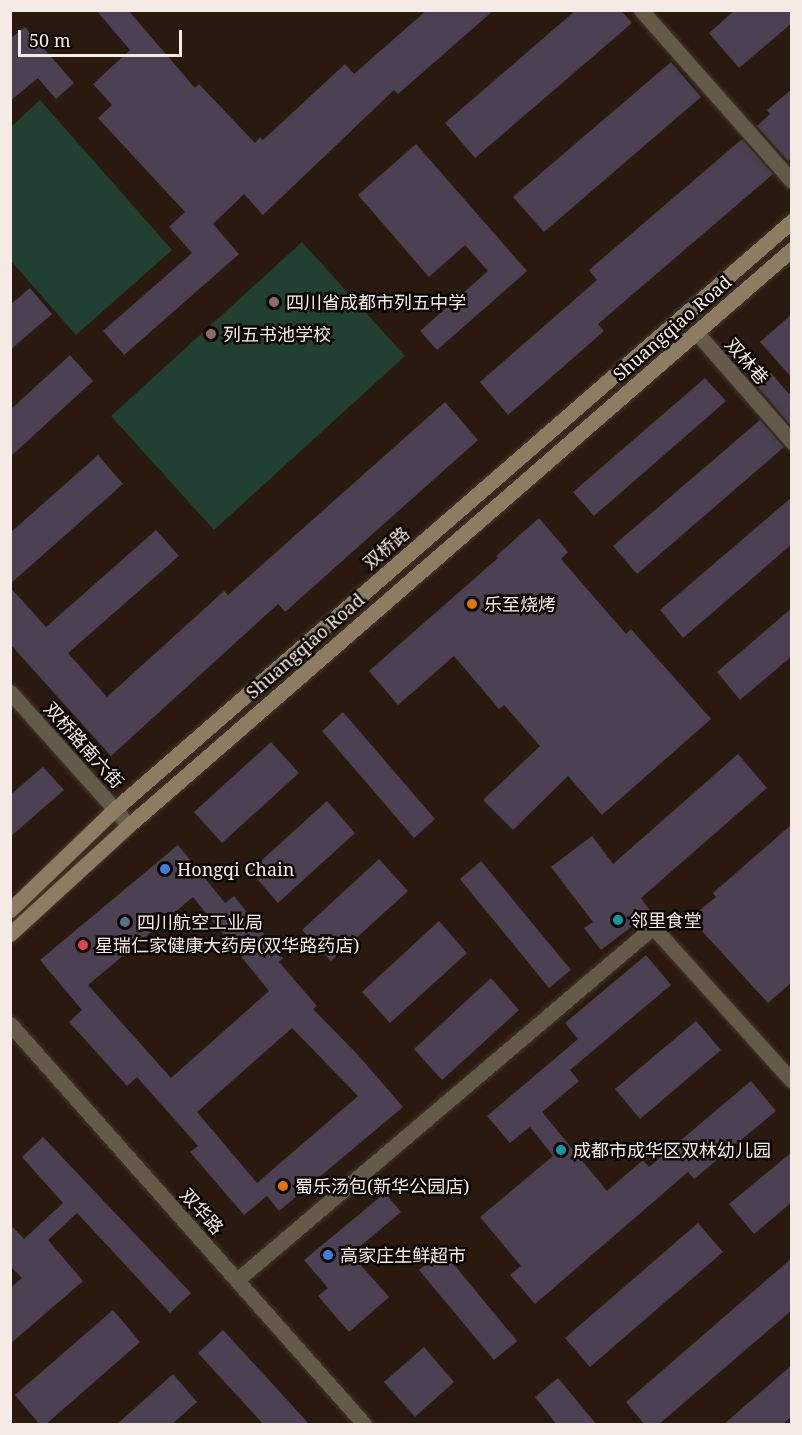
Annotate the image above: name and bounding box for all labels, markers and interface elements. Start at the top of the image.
scale bar [21,18,184,56]
text: 50 m [29,28,71,52]
street label: Shuangqiao Road [609,271,735,385]
place label: 四川省成都市列五中学 [286,291,466,313]
marker: 四川省成都市列五中学 [267,295,281,309]
place label: 列五书池学校 [223,323,331,345]
marker: 列五书池学校 [204,327,218,341]
street label: 双林巷 [721,334,773,388]
street label: 双桥路 [359,522,413,574]
street label: Shuangqiao Road [242,589,368,703]
place label: 乐至烧烤 [484,593,556,615]
marker: 乐至烧烤 [465,597,479,611]
street label: 双桥路南六街 [40,698,128,792]
place label: Hongqi Chain [177,858,294,880]
marker: Hongqi Chain [158,862,172,876]
place label: 邻里食堂 [630,909,702,931]
place label: 四川航空工业局 [137,911,263,933]
marker: 邻里食堂 [611,913,625,927]
marker: 四川航空工业局 [118,915,132,929]
place label: 星瑞仁家健康大药房(双华路药店) [95,934,359,956]
marker: 星瑞仁家健康大药房(双华路药店) [76,938,90,952]
place label: 成都市成华区双林幼儿园 [573,1139,771,1161]
marker: 成都市成华区双林幼儿园 [554,1143,568,1157]
place label: 蜀乐汤包(新华公园店) [295,1175,469,1197]
marker: 蜀乐汤包(新华公园店) [276,1179,290,1193]
street label: 双华路 [176,1184,228,1238]
place label: 高家庄生鲜超市 [340,1244,466,1266]
marker: 高家庄生鲜超市 [321,1248,335,1262]

